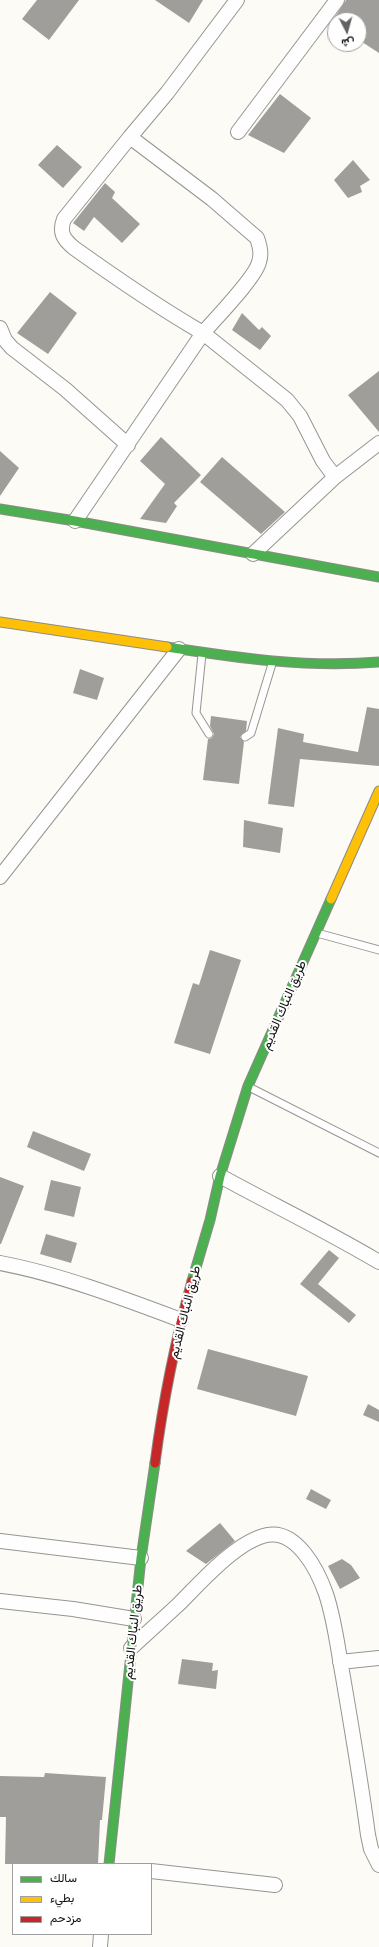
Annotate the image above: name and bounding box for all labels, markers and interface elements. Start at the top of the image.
north arrow [327,12,367,52]
text: ش [341,36,355,50]
street label: طريق النباك القديم [258,958,310,1052]
street label: طريق النباك القديم [166,1264,204,1360]
street label: طريق النباك القديم [120,1584,146,1680]
legend [12,1863,152,1935]
text: سالك [50,1871,77,1885]
text: بطيء [50,1891,74,1905]
text: مزدحم [50,1911,81,1925]

